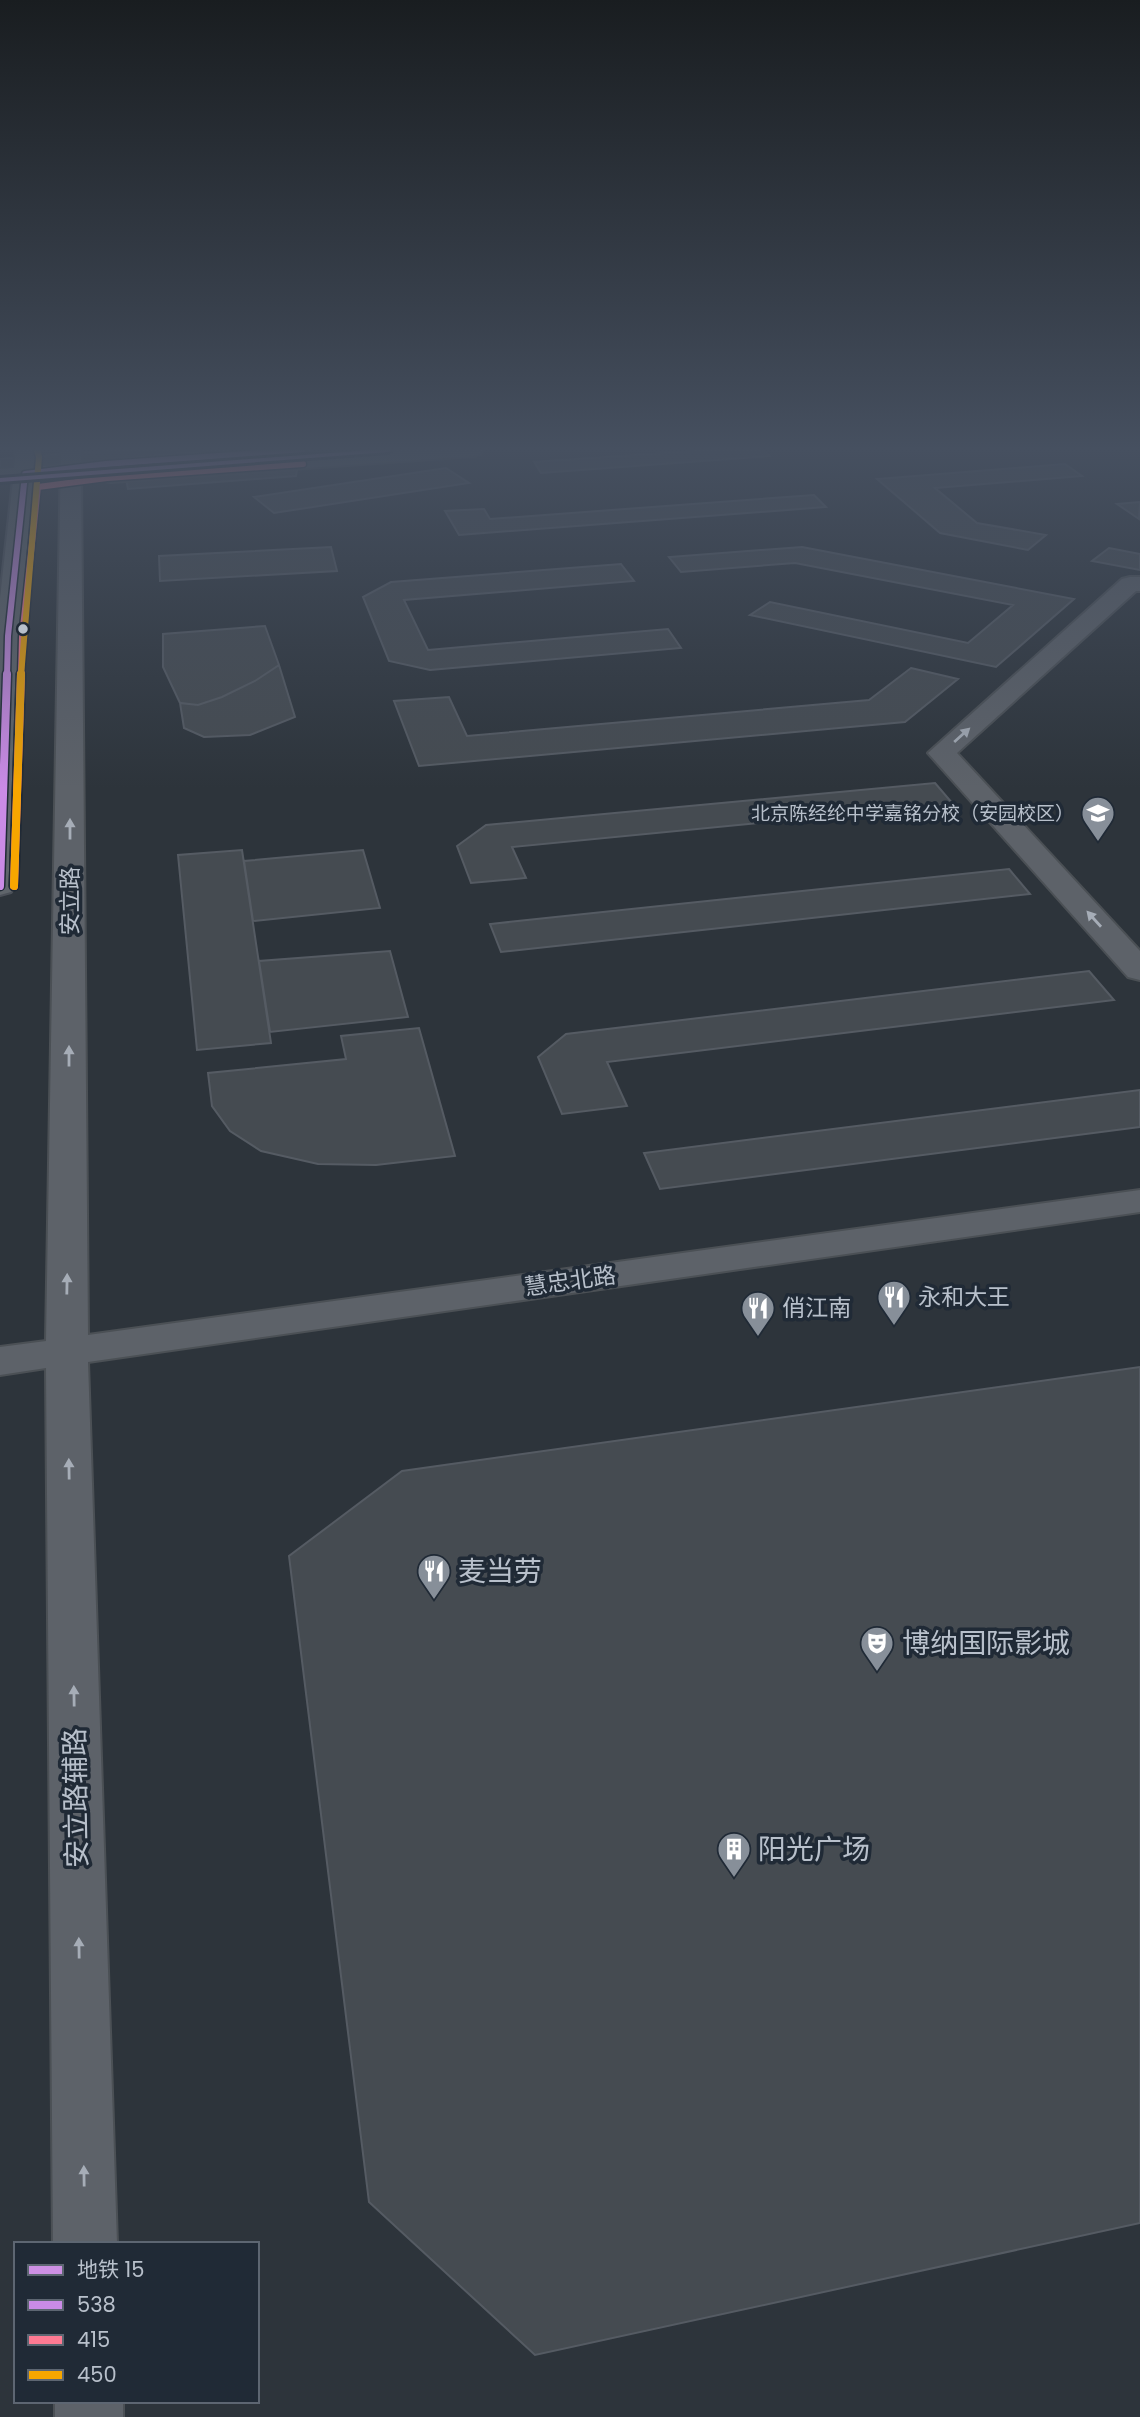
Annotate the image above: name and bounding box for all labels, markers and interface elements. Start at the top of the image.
unlabelled marker [16,622,30,636]
one-way arrow [954,728,971,743]
school or university icon: 北京陈经纶中学嘉铭分校（安园校区） [1079,794,1117,843]
place label: 北京陈经纶中学嘉铭分校（安园校区） [751,800,1074,827]
one-way arrow [64,817,76,839]
street label: 安立路 [54,867,86,936]
one-way arrow [1087,911,1102,928]
one-way arrow [63,1045,75,1067]
street label: 慧忠北路 [522,1259,618,1303]
one-way arrow [61,1272,73,1294]
restaurant icon: 永和大王 [875,1278,913,1327]
place label: 永和大王 [918,1281,1010,1313]
restaurant icon: 俏江南 [739,1289,777,1338]
place label: 俏江南 [782,1292,851,1324]
one-way arrow [64,1457,75,1479]
restaurant icon: 麦当劳 [415,1552,453,1601]
place label: 麦当劳 [458,1552,542,1591]
theatre icon: 博纳国际影城 [858,1624,896,1673]
place label: 博纳国际影城 [902,1624,1070,1663]
one-way arrow [68,1685,80,1707]
street label: 安立路辅路 [55,1728,97,1868]
building icon: 阳光广场 [715,1830,753,1879]
place label: 阳光广场 [758,1830,870,1869]
one-way arrow [73,1937,85,1959]
one-way arrow [78,2164,90,2186]
legend [14,2242,259,2403]
text: 地铁 15 [77,2255,145,2284]
text: 538 [77,2290,116,2319]
text: 415 [77,2325,110,2354]
text: 450 [77,2360,117,2389]

